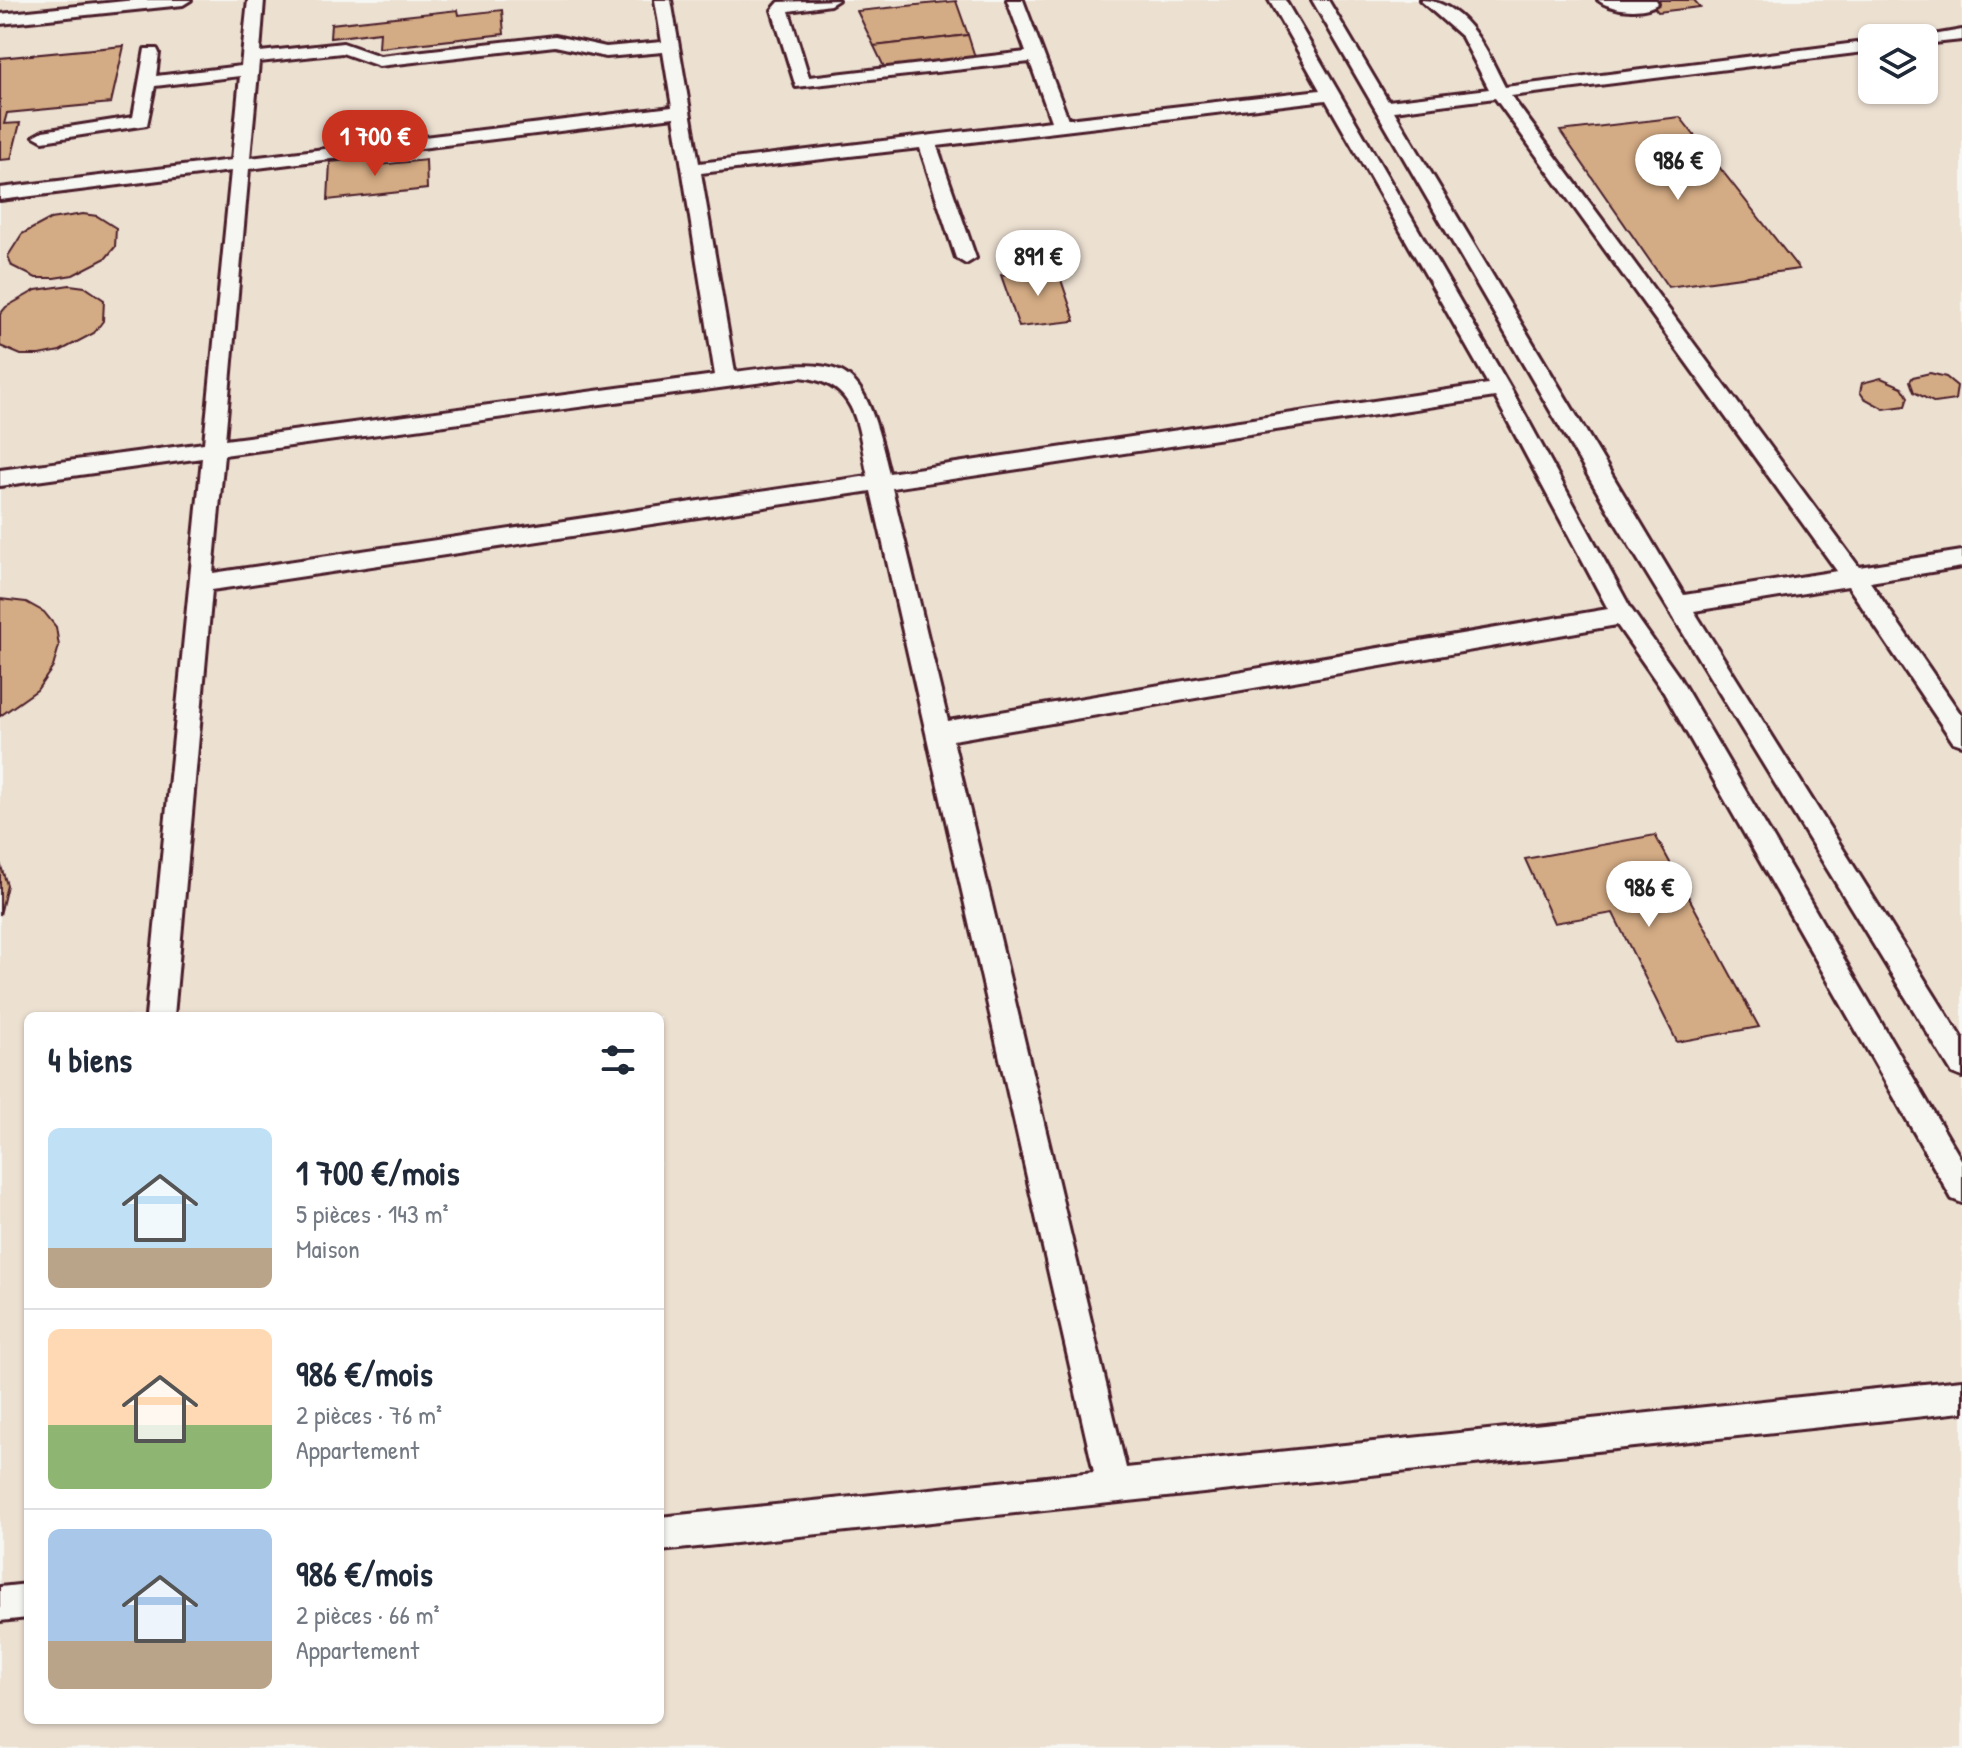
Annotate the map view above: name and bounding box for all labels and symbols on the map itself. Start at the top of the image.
pin: 1 700 € [301,110,449,178]
pin: 986 € [1622,134,1734,202]
pin: 891 € [982,230,1094,298]
pin: 986 € [1593,861,1705,929]

